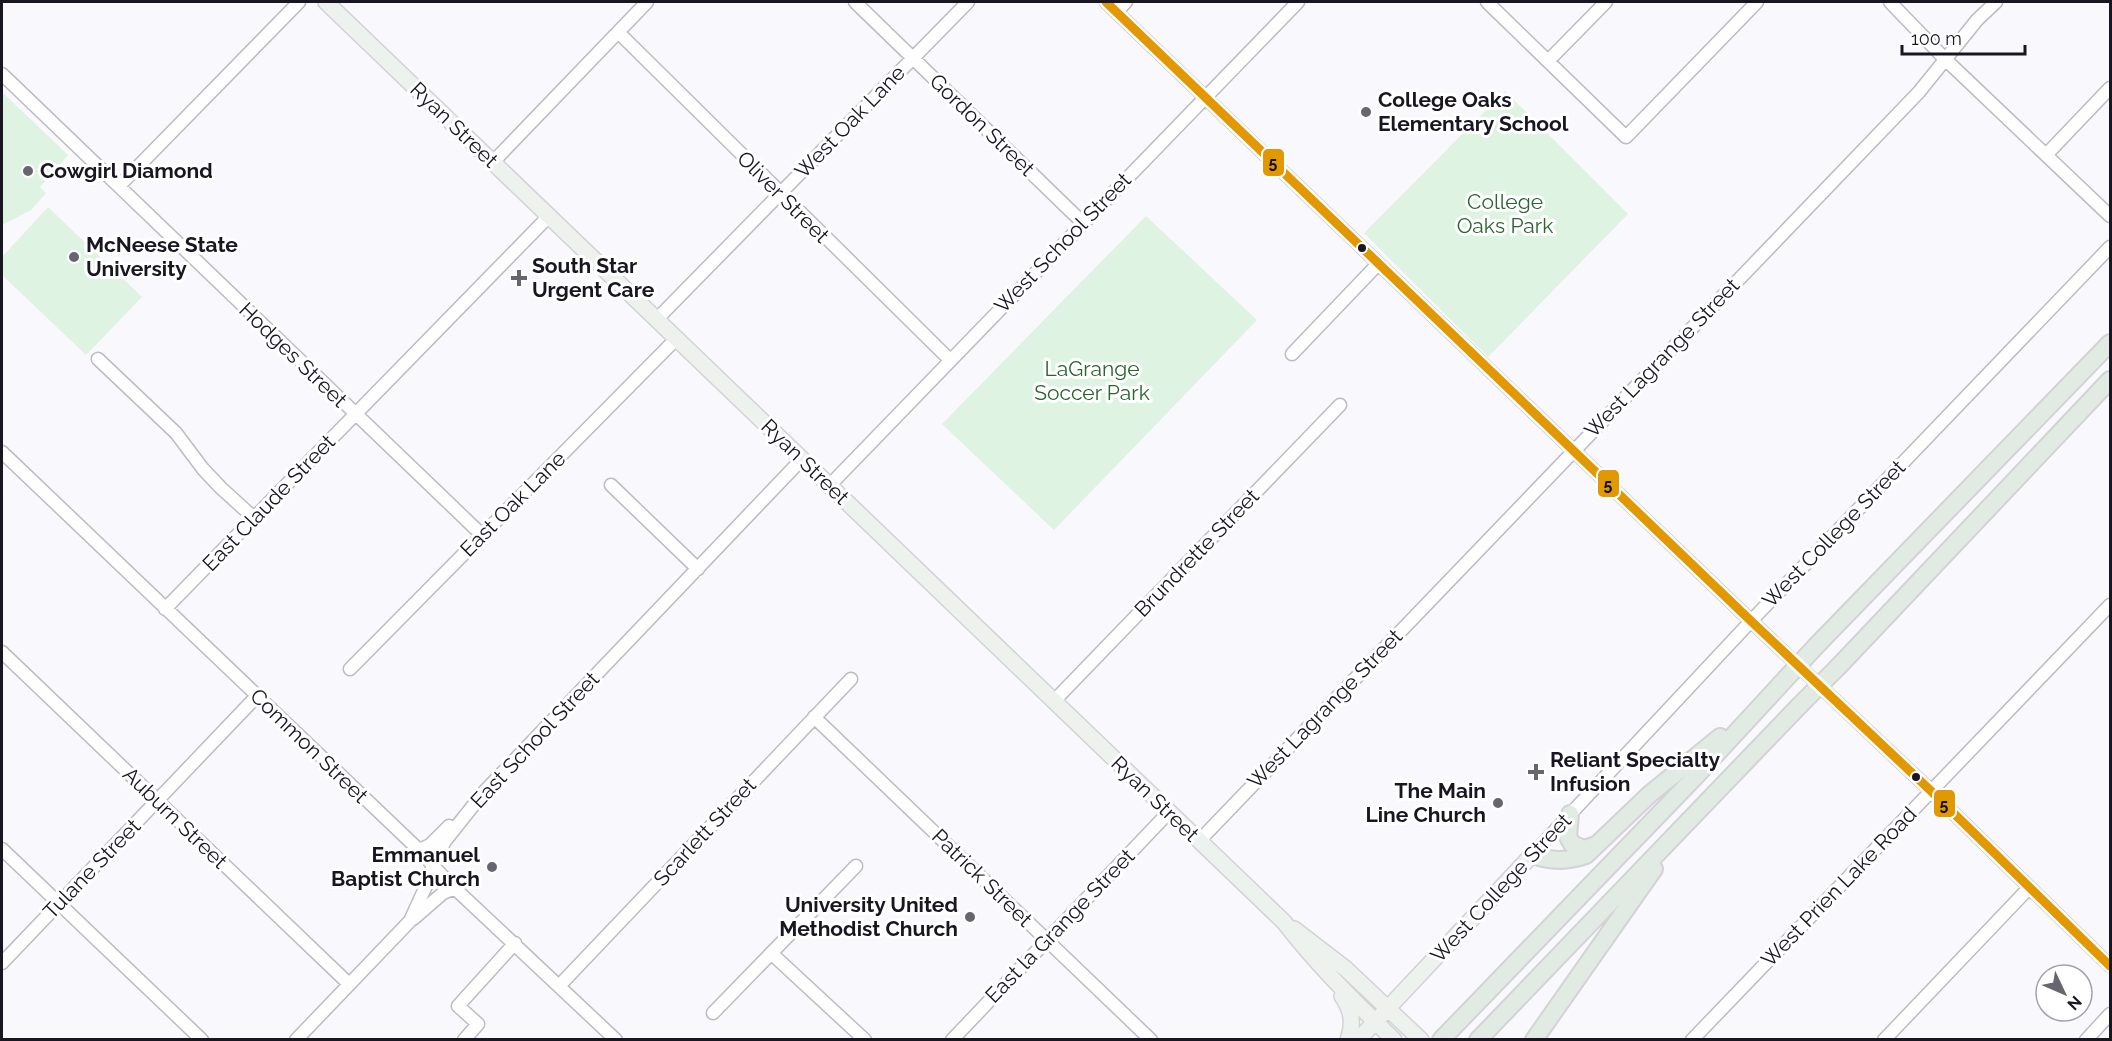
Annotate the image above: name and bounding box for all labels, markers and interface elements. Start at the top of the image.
scale bar [1902,18,2025,56]
text: 100 m [1911,28,1962,49]
street label: West Oak Lane [789,60,910,183]
street label: Gordon Street [925,68,1040,181]
street label: Ryan Street [405,77,503,173]
place label: College Oaks Elementary School [1378,87,1569,136]
marker: College Oaks Elementary School [1359,105,1373,119]
street label: Oliver Street [732,145,835,248]
line badge: 5 [1262,148,1285,177]
text: 5 [1269,153,1278,172]
place label: Cowgirl Diamond [40,158,213,183]
marker: Cowgirl Diamond [21,164,35,178]
street label: West School Street [989,167,1136,318]
park label: College Oaks Park [1457,189,1553,238]
place label: McNeese State University [86,232,238,281]
unlabelled marker [1356,242,1368,254]
marker: McNeese State University [67,250,81,264]
place label: South Star Urgent Care [532,253,655,302]
marker: South Star Urgent Care [510,269,528,287]
street label: West Lagrange Street [1579,273,1744,443]
street label: Hodges Street [234,297,352,412]
park label: LaGrange Soccer Park [1034,356,1150,405]
street label: Ryan Street [756,414,854,510]
street label: East Claude Street [197,429,340,576]
street label: East Oak Lane [455,446,570,561]
street label: West College Street [1757,455,1910,612]
line badge: 5 [1597,469,1620,498]
text: 5 [1604,475,1613,494]
street label: Brundrette Street [1129,483,1264,622]
street label: West Lagrange Street [1242,624,1407,794]
street label: East School Street [465,666,604,813]
street label: Common Street [245,683,373,808]
place label: Reliant Specialty Infusion [1550,747,1720,796]
street label: Ryan Street [1106,751,1204,847]
street label: Auburn Street [118,762,233,874]
marker: Reliant Specialty Infusion [1527,763,1545,781]
unlabelled marker [1910,771,1922,783]
street label: Scarlett Street [648,772,761,891]
place label: The Main Line Church [1365,778,1486,827]
line badge: 5 [1933,789,1956,818]
text: 5 [1940,795,1949,814]
marker: The Main Line Church [1491,796,1505,810]
street label: West Prien Lake Road [1756,801,1921,972]
street label: West College Street [1425,808,1576,967]
street label: Tulane Street [38,814,145,924]
street label: Patrick Street [927,824,1038,932]
place label: Emmanuel Baptist Church [331,842,480,891]
street label: East la Grange Street [980,844,1140,1008]
marker: Emmanuel Baptist Church [485,860,499,874]
place label: University United Methodist Church [779,892,958,941]
marker: University United Methodist Church [963,910,977,924]
north arrow [2034,963,2094,1023]
text: N [2063,992,2086,1014]

